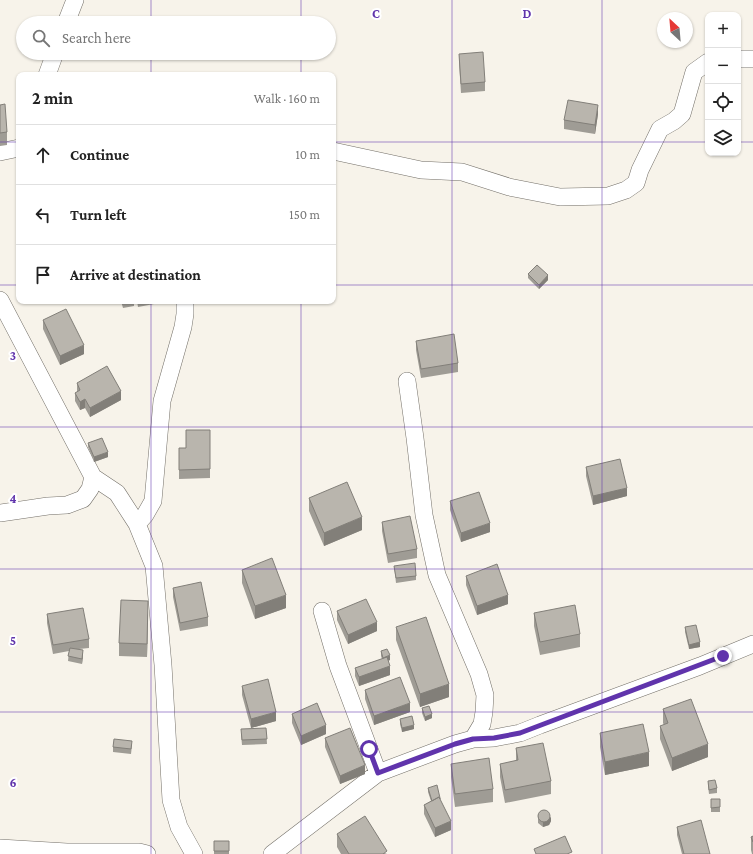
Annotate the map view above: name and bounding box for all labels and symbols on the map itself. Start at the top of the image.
text: C [372,6,380,21]
text: D [523,6,532,21]
north arrow [657,12,693,48]
text: 3 [10,348,16,363]
text: 4 [9,491,17,506]
text: 5 [10,633,16,648]
route end [714,647,732,665]
route start [360,740,378,758]
text: 6 [9,775,17,790]

